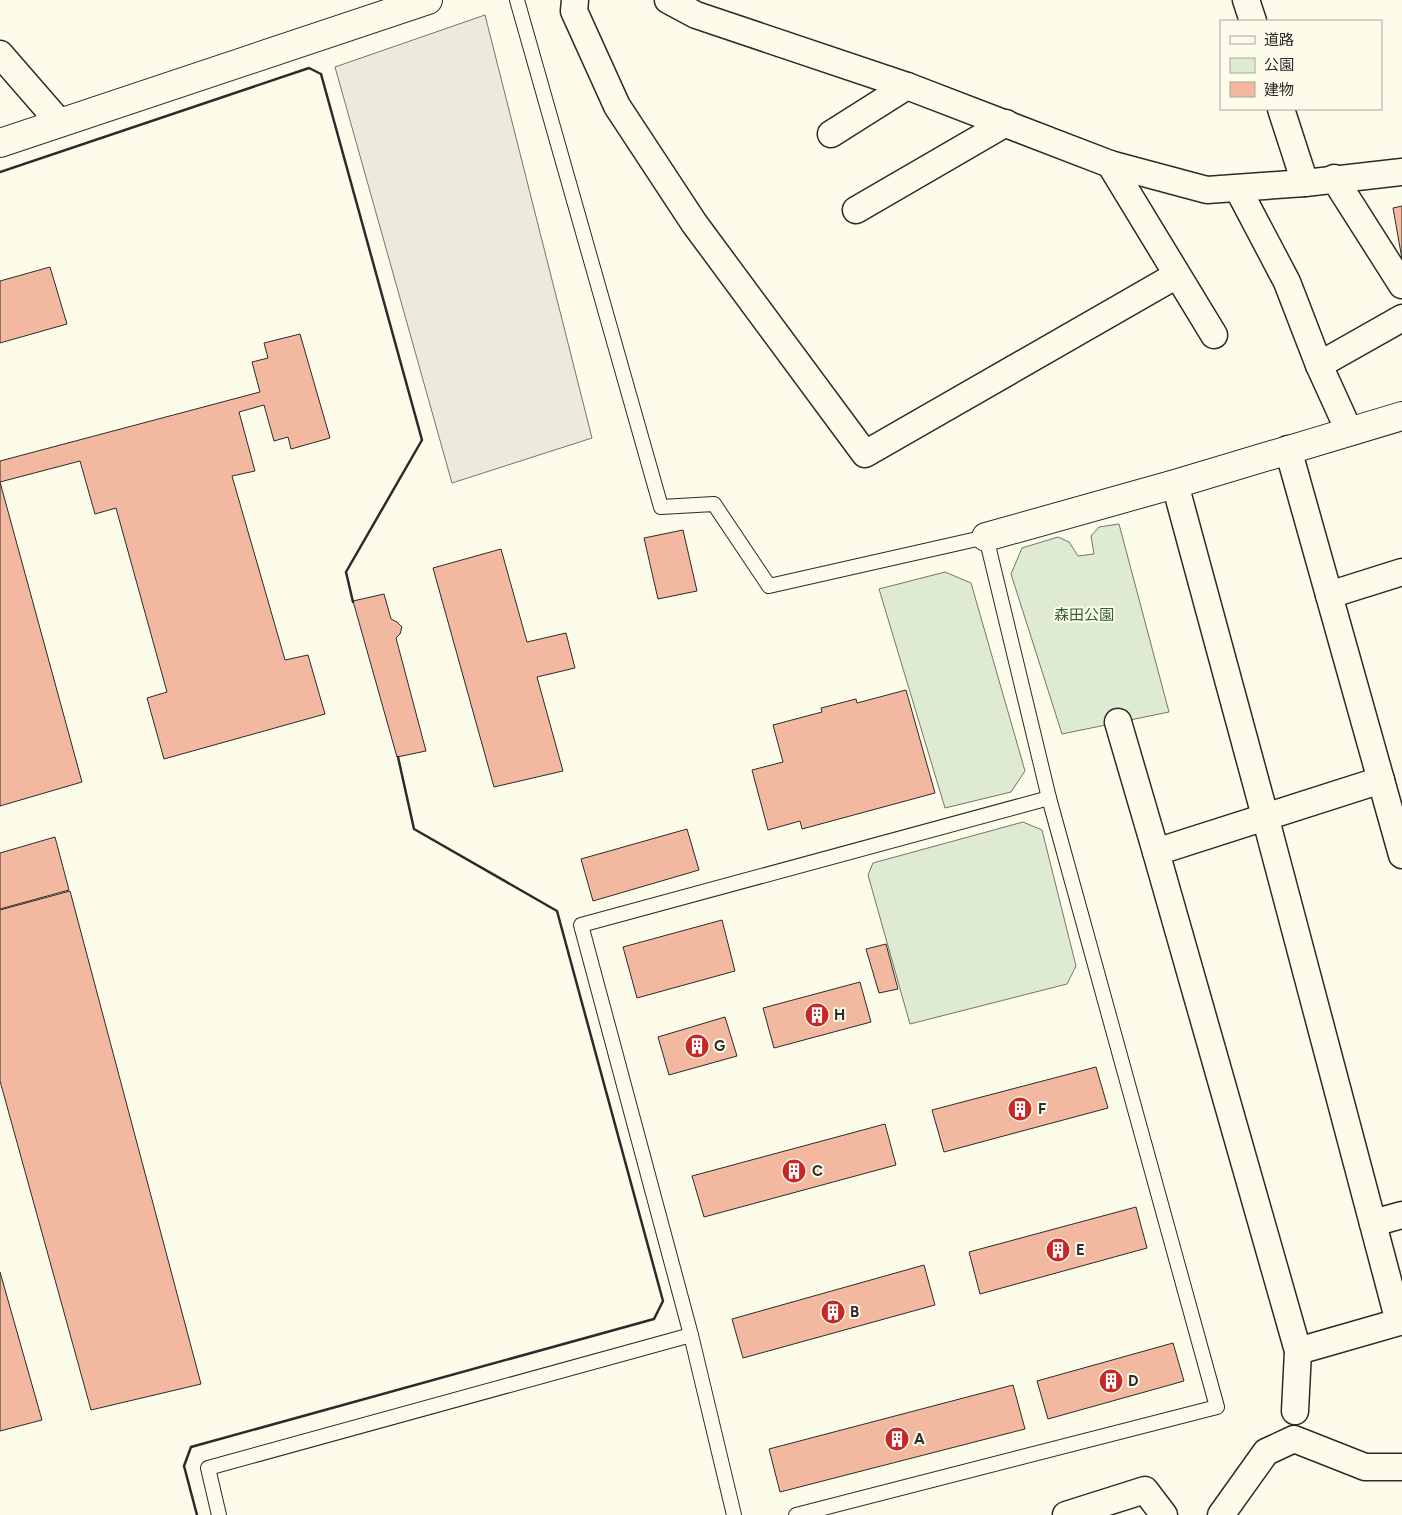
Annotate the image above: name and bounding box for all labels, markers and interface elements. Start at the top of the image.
legend [1220,20,1382,110]
text: 道路 [1264,31,1294,49]
text: 公園 [1264,56,1294,74]
text: 建物 [1264,81,1294,99]
park label: 森田公園 [1054,606,1114,624]
building icon: H [804,1002,830,1028]
place label: H [834,1006,845,1024]
building icon: G [684,1033,710,1059]
place label: G [714,1037,725,1055]
building icon: F [1007,1096,1033,1122]
place label: F [1038,1100,1046,1118]
building icon: C [781,1158,807,1184]
place label: C [812,1162,823,1180]
building icon: E [1045,1237,1071,1263]
place label: E [1076,1241,1085,1259]
building icon: B [820,1299,846,1325]
place label: B [850,1303,859,1321]
building icon: D [1098,1368,1124,1394]
place label: D [1128,1372,1139,1390]
building icon: A [884,1426,910,1452]
place label: A [914,1430,925,1448]

